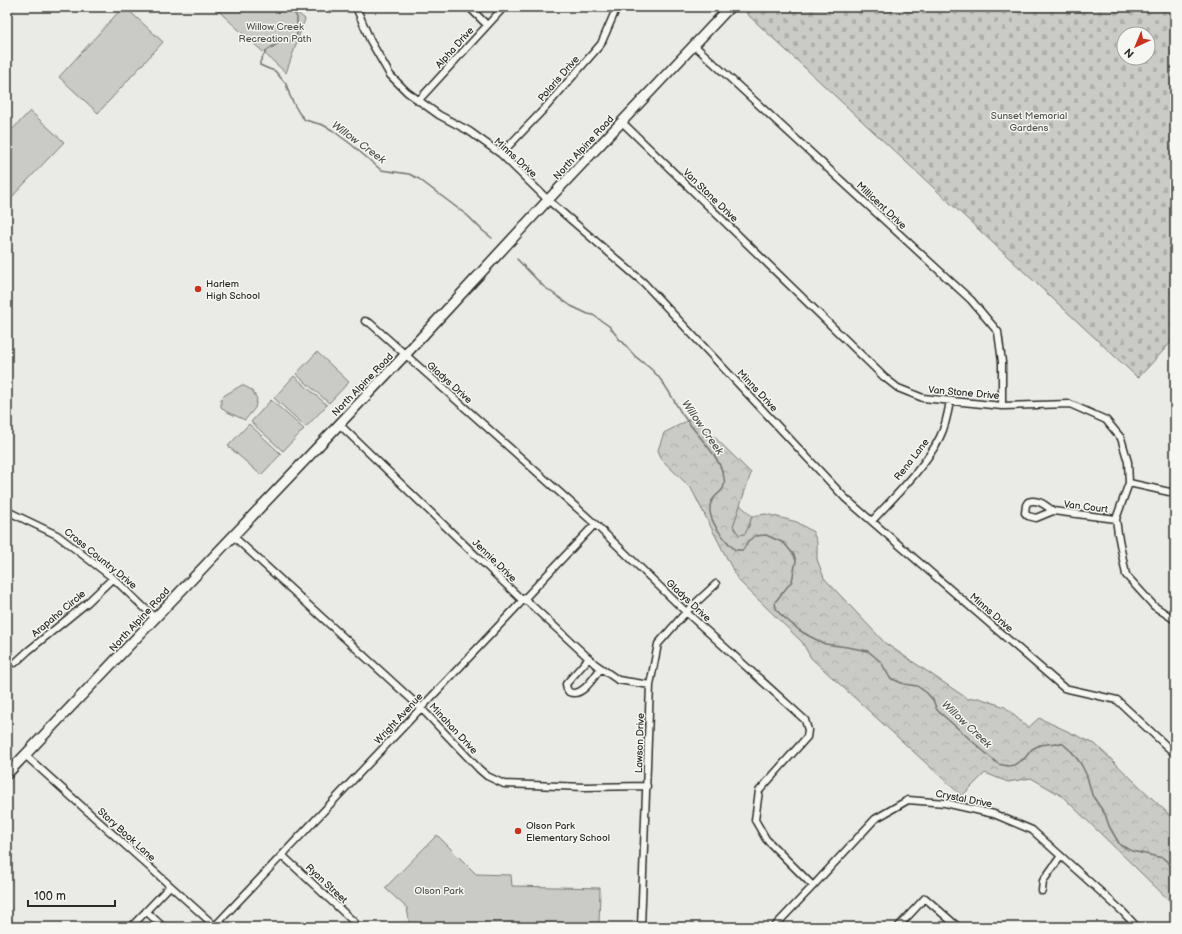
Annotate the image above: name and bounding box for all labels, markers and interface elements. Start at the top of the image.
park label: Willow Creek Recreation Path [239,21,312,45]
street label: Alpha Drive [433,24,476,71]
north arrow [1116,26,1156,66]
text: N [1122,45,1137,60]
street label: Polaris Drive [536,53,582,104]
park label: Sunset Memorial Gardens [991,110,1067,134]
street label: North Alpine Road [551,113,617,182]
water label: Willow Creek [329,118,389,167]
street label: Minns Drive [491,135,539,180]
street label: Van Stone Drive [680,167,740,225]
street label: Millicent Drive [854,180,909,232]
place label: Harlem High School [206,278,260,302]
marker: Harlem High School [193,284,203,294]
street label: North Alpine Road [330,350,396,419]
street label: Gladys Drive [424,359,474,406]
street label: Minns Drive [735,367,780,414]
street label: Van Stone Drive [928,384,1000,402]
water label: Willow Creek [679,397,727,458]
street label: Rena Lane [892,436,932,483]
street label: Van Court [1063,498,1109,516]
street label: Cross Country Drive [62,526,139,592]
street label: Jennie Drive [470,537,519,585]
street label: Gladys Drive [664,577,713,624]
street label: North Alpine Road [107,585,173,654]
street label: Arapaho Circle [29,588,88,640]
street label: Minns Drive [967,591,1015,635]
street label: Wright Avenue [372,691,426,747]
water label: Willow Creek [939,698,995,751]
street label: Minahan Drive [427,701,480,757]
street label: Lawson Drive [633,713,647,773]
street label: Crystal Drive [934,788,993,810]
street label: Story Book Lane [95,806,158,864]
place label: Olson Park Elementary School [526,820,610,844]
marker: Olson Park Elementary School [513,826,523,836]
street label: Ryan Street [303,861,350,906]
scale bar [28,882,115,908]
park label: Olson Park [415,885,464,897]
text: 100 m [34,889,66,904]

